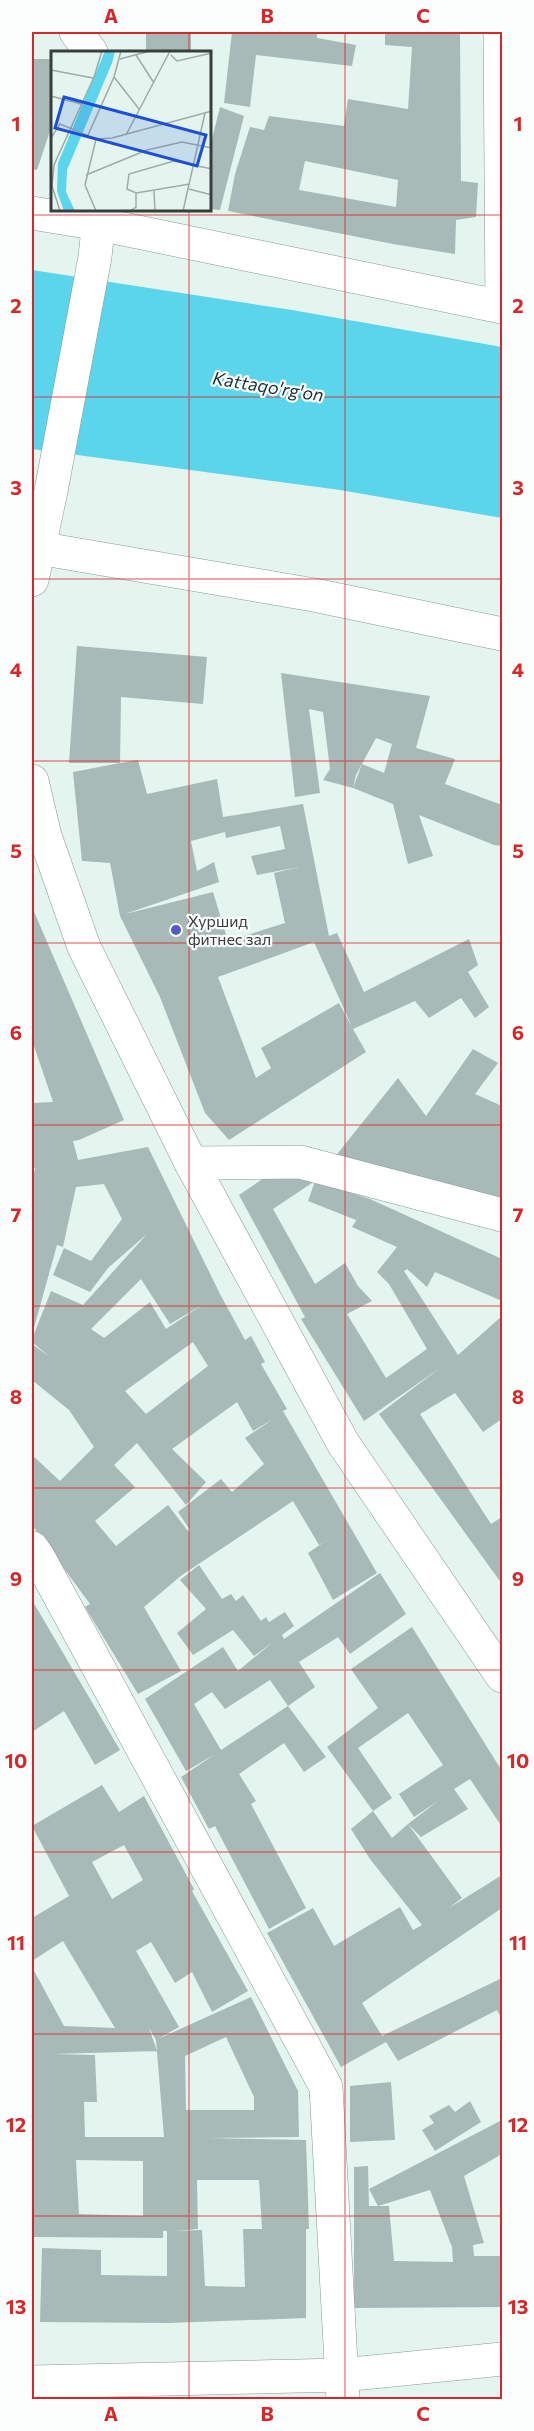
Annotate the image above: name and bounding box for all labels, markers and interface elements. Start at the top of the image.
text: A [104,3,118,27]
text: B [260,3,274,27]
text: C [416,3,430,27]
inset map [51,51,212,212]
text: 1 [11,111,21,135]
text: 1 [513,111,523,135]
text: 2 [10,293,22,317]
text: 2 [512,293,524,317]
water label: Kattaqo'rg'on [211,366,325,406]
text: 3 [10,475,22,499]
text: 3 [512,475,524,499]
text: 4 [10,657,22,681]
text: 4 [512,657,524,681]
text: 5 [10,838,22,862]
text: 5 [512,838,524,862]
place label: Хуршид фитнес зал [188,911,271,948]
marker: Хуршид фитнес зал [169,923,183,937]
text: 6 [10,1020,22,1044]
text: 6 [512,1020,524,1044]
text: 7 [11,1202,22,1226]
text: 7 [513,1202,524,1226]
text: 8 [10,1384,22,1408]
text: 8 [512,1384,524,1408]
text: 9 [10,1566,22,1590]
text: 9 [512,1566,524,1590]
text: 10 [5,1748,27,1772]
text: 10 [507,1748,529,1772]
text: 11 [7,1930,25,1954]
text: 11 [509,1930,527,1954]
text: 12 [6,2112,26,2136]
text: 12 [508,2112,528,2136]
text: 13 [6,2294,26,2318]
text: 13 [508,2294,528,2318]
text: A [104,2401,118,2425]
text: B [260,2401,274,2425]
text: C [416,2401,430,2425]

